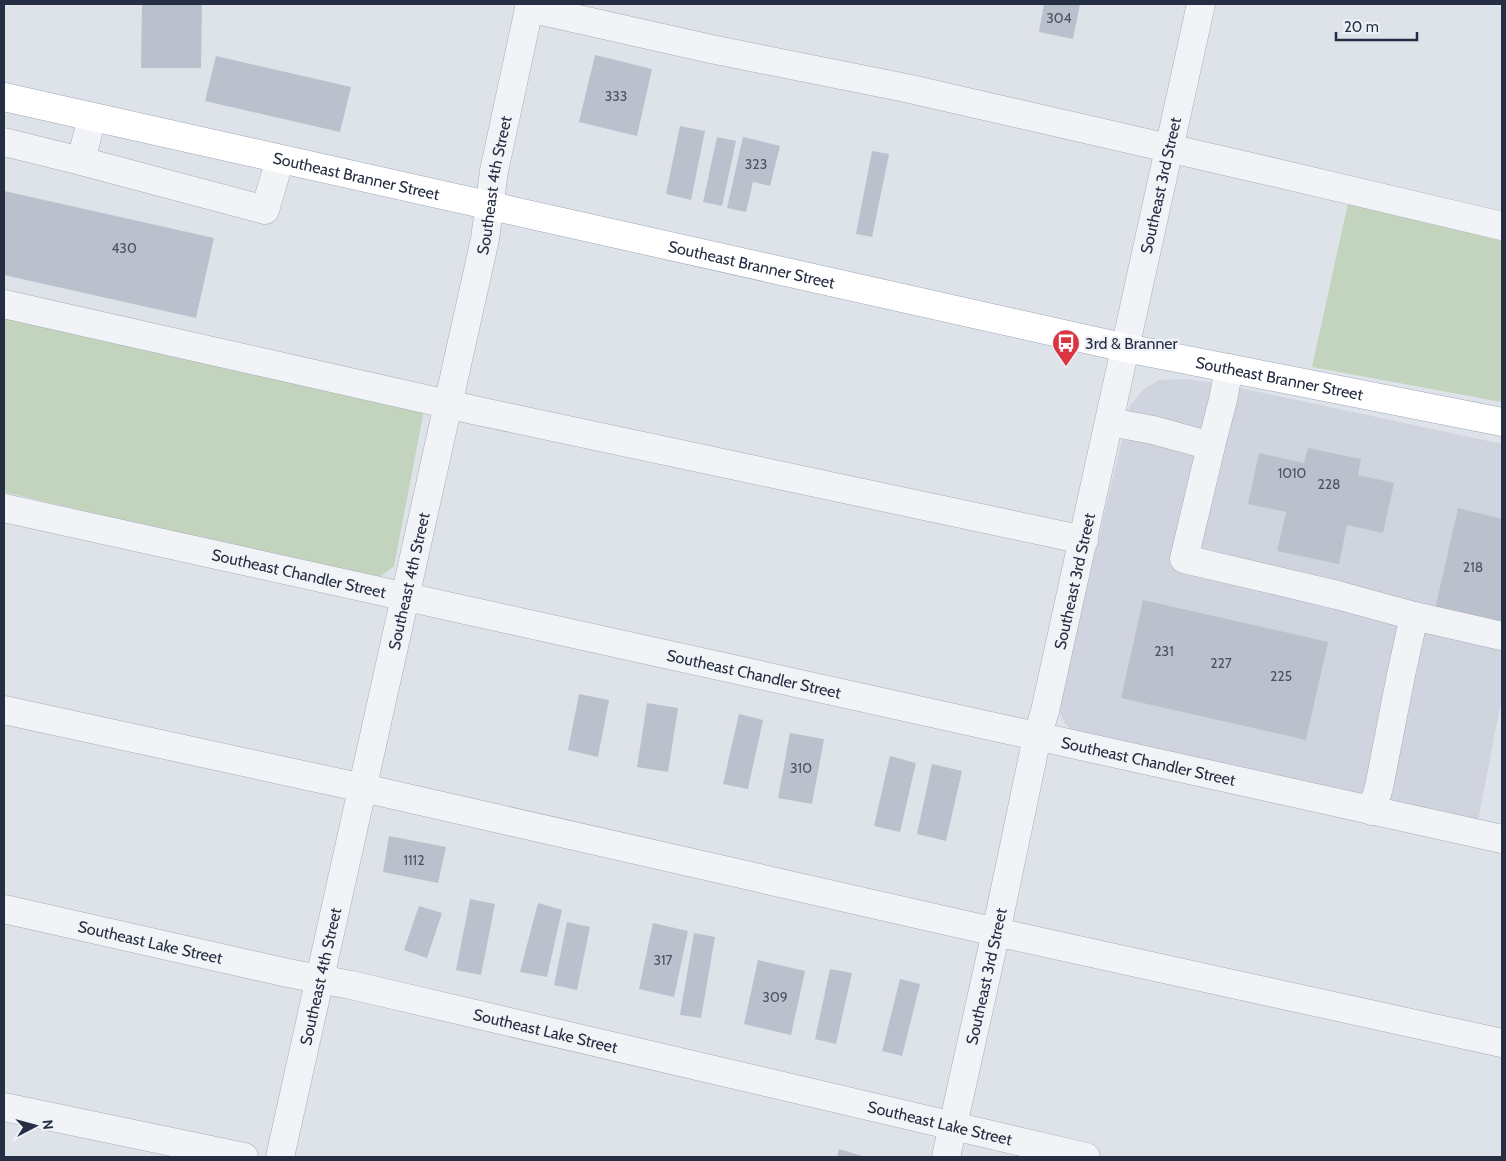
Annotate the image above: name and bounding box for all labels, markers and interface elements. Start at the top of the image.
house number: 304 [1046,9,1072,27]
scale bar [1336,10,1417,42]
text: 20 m [1344,18,1379,36]
house number: 333 [605,87,627,105]
street label: Southeast 4th Street [472,114,515,256]
street label: Southeast 3rd Street [1136,115,1185,256]
street label: Southeast Branner Street [271,148,442,204]
house number: 323 [745,155,767,173]
street label: Southeast Branner Street [666,236,837,292]
house number: 430 [111,239,137,257]
bus stop icon: 3rd & Branner [1051,328,1081,367]
place label: 3rd & Branner [1085,334,1179,353]
street label: Southeast Branner Street [1194,352,1365,404]
house number: 1010 [1278,464,1307,482]
house number: 228 [1317,475,1341,493]
street label: Southeast 4th Street [384,510,433,652]
street label: Southeast 3rd Street [1050,511,1099,651]
street label: Southeast Chandler Street [210,545,388,602]
house number: 218 [1463,558,1483,576]
house number: 231 [1154,642,1174,660]
street label: Southeast Chandler Street [665,645,843,702]
house number: 227 [1210,654,1232,672]
house number: 225 [1270,667,1292,685]
street label: Southeast Chandler Street [1059,732,1238,789]
house number: 310 [790,759,812,777]
house number: 1112 [403,851,425,869]
street label: Southeast 4th Street [296,905,345,1047]
street label: Southeast 3rd Street [962,906,1010,1047]
street label: Southeast Lake Street [76,916,225,968]
house number: 317 [653,951,673,969]
house number: 309 [762,988,788,1006]
street label: Southeast Lake Street [471,1004,620,1057]
street label: Southeast Lake Street [866,1097,1015,1149]
north arrow [10,1101,60,1151]
text: N [38,1119,57,1131]

